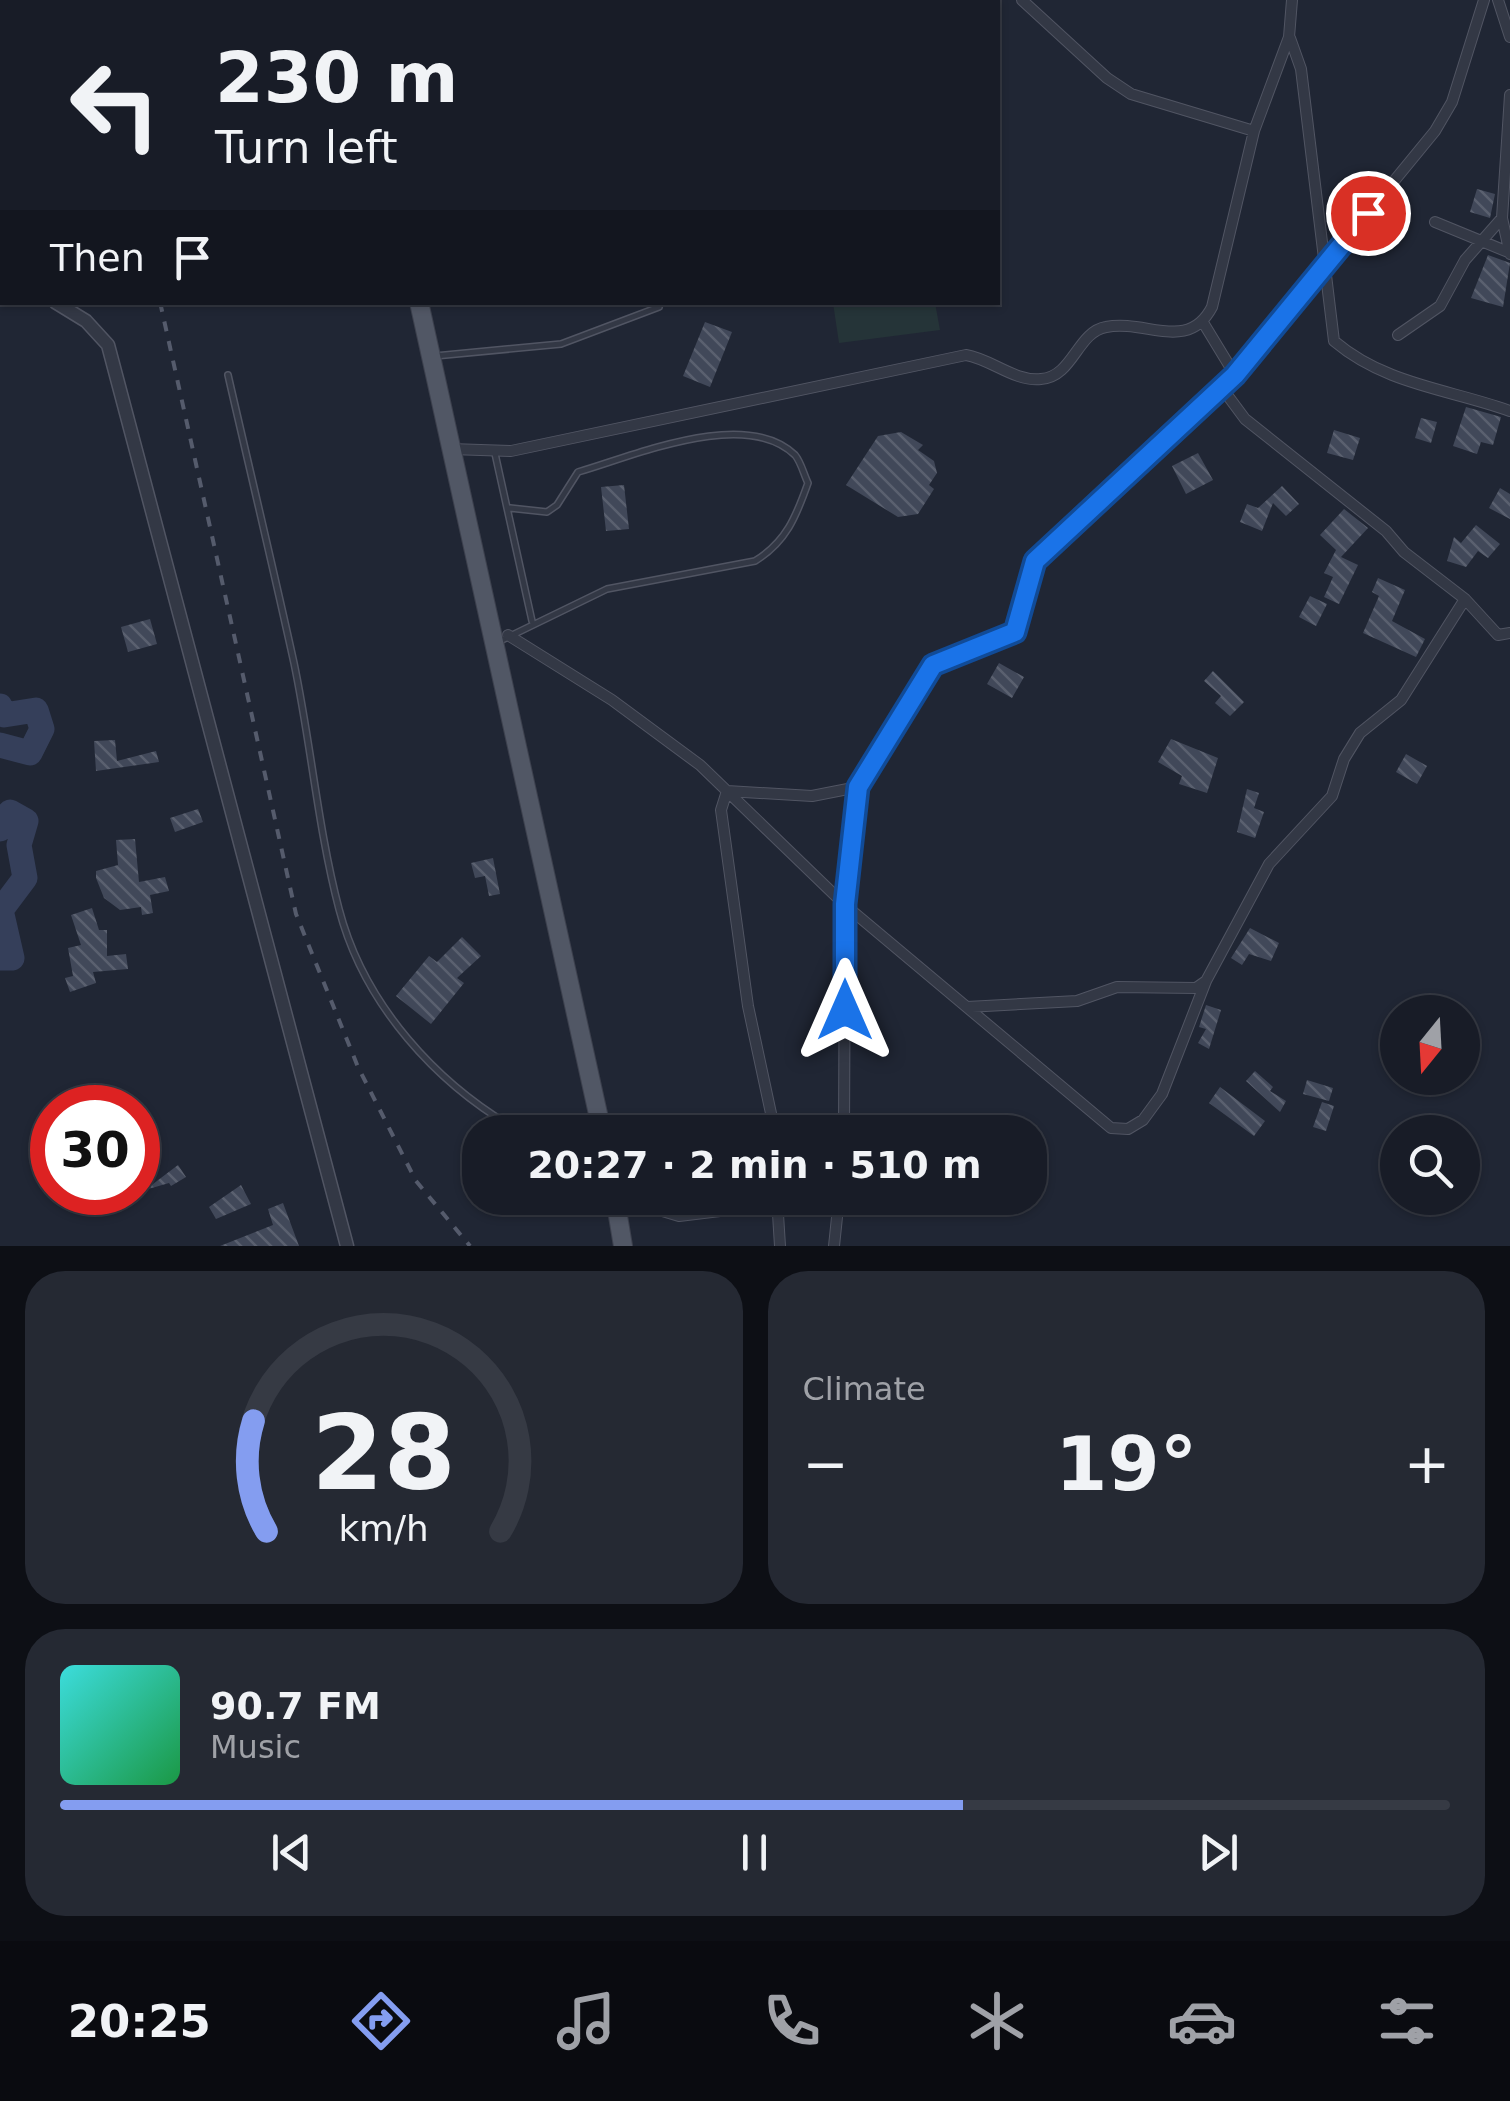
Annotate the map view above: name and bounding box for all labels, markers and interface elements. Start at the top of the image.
text: 230 m [215,37,458,119]
icon: left [50,40,180,170]
text: Turn left [215,121,398,174]
pin [1326,171,1411,256]
icon: arrive [1341,186,1396,241]
icon: arrive [165,230,220,285]
text: Then [50,236,145,280]
position arrow [793,958,897,1062]
north arrow [1380,995,1480,1095]
map controls [1380,995,1480,1215]
speed limit sign: 30 [30,1085,160,1215]
button: search [1380,1115,1480,1215]
text: 20:27 · 2 min · 510 m [527,1143,982,1187]
text: Climate [803,1370,926,1408]
text: 28 [311,1392,456,1514]
text: 19° [1055,1420,1197,1508]
text: − [803,1432,849,1496]
text: + [1404,1432,1450,1496]
text: km/h [339,1508,429,1549]
text: 90.7 FM [210,1684,381,1728]
text: Music [210,1728,301,1766]
icon: previous [264,1825,319,1880]
icon: pause [727,1825,782,1880]
icon: next [1191,1825,1246,1880]
icon: directions [346,1986,416,2056]
icon: music [551,1986,621,2056]
icon: phone [757,1986,827,2056]
icon: climate [962,1986,1032,2056]
icon: car [1167,1986,1237,2056]
icon: filters [1372,1986,1442,2056]
text: 20:25 [68,1995,211,2048]

